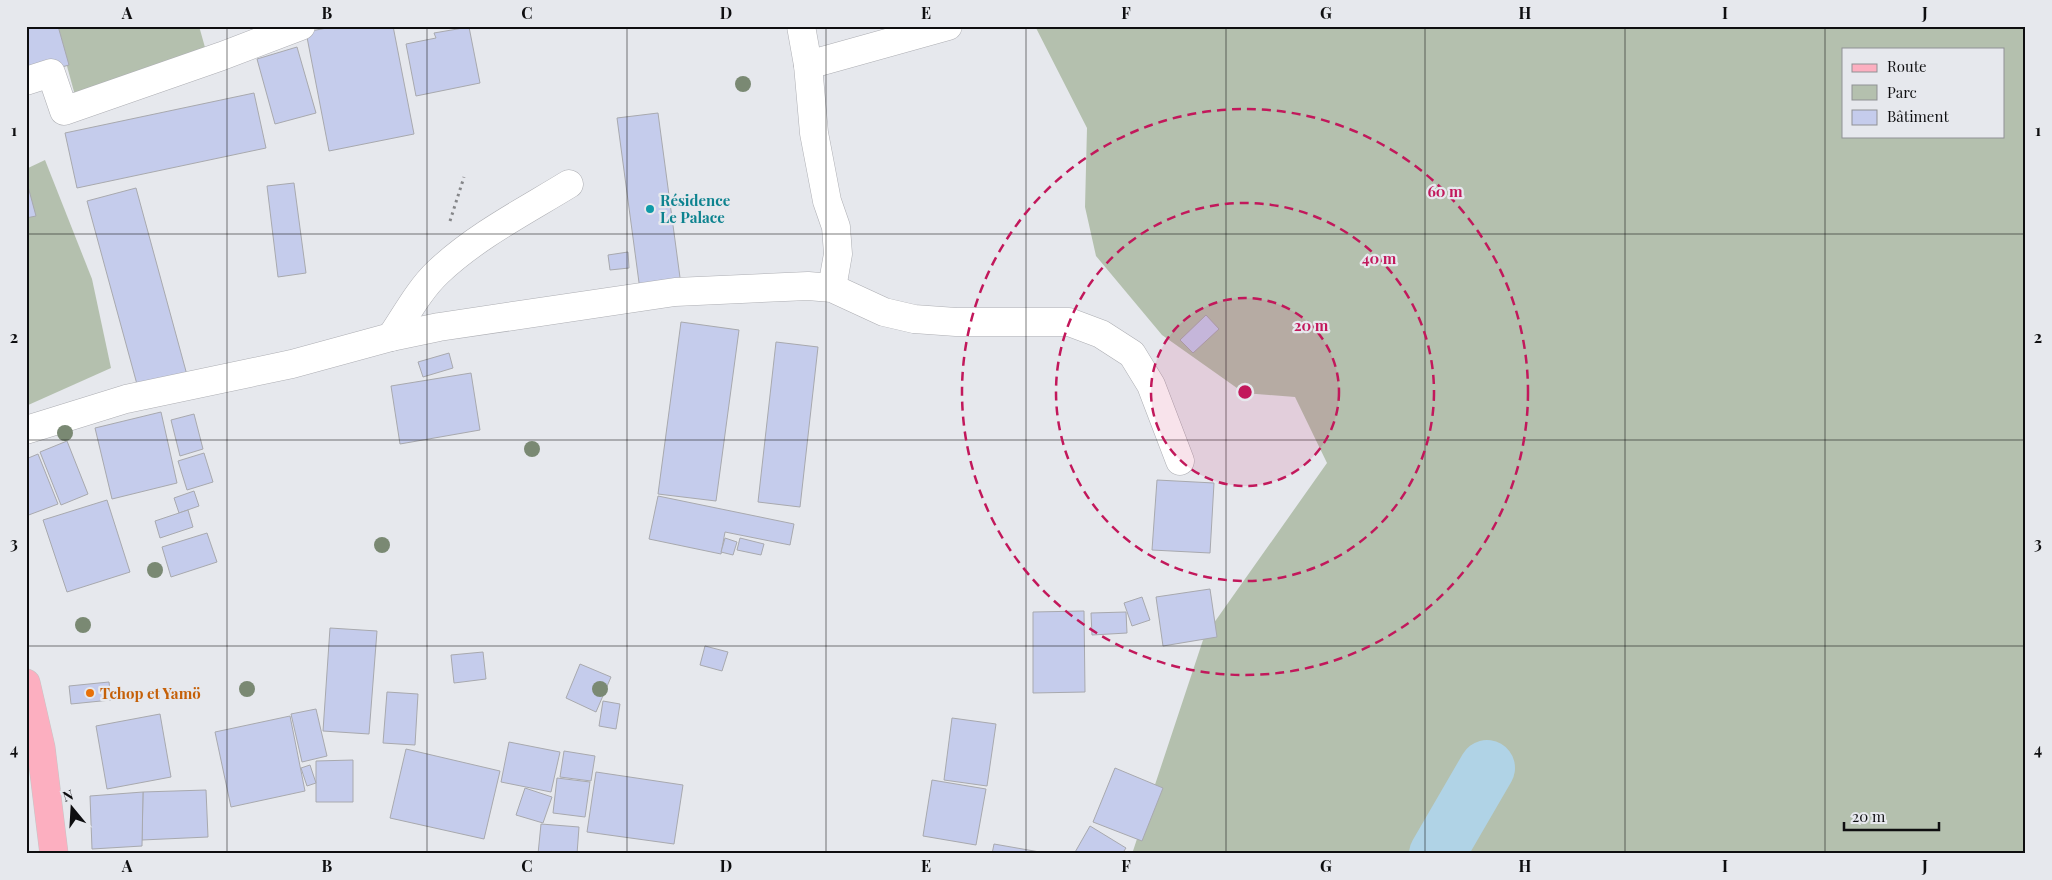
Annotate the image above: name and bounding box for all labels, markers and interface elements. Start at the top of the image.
text: A [121,2,133,23]
text: B [322,2,333,23]
text: C [521,2,533,23]
text: D [720,2,732,23]
text: E [921,2,931,23]
text: F [1121,2,1131,23]
text: G [1320,2,1332,23]
text: H [1519,2,1532,23]
text: I [1722,2,1728,23]
text: J [1921,2,1928,23]
legend [1842,48,2004,138]
text: Route [1887,56,1927,76]
text: Parc [1887,82,1917,102]
text: Bâtiment [1887,106,1949,126]
text: 1 [11,119,17,140]
text: 1 [2035,119,2041,140]
text: 60 m [1427,181,1463,201]
place label: Résidence Le Palace [660,190,731,227]
marker: Résidence Le Palace [644,203,656,215]
text: 40 m [1362,248,1397,268]
text: 20 m [1294,315,1329,335]
text: 2 [10,326,18,347]
text: 2 [2034,326,2042,347]
centre of rings [1236,383,1254,401]
text: 3 [10,532,18,553]
text: 3 [2034,532,2042,553]
place label: Tchop et Yamö [100,683,201,703]
marker: Tchop et Yamö [84,687,96,699]
text: 4 [10,738,18,759]
text: 4 [2034,738,2042,759]
north arrow [48,782,98,832]
text: N [60,785,76,806]
scale bar [1844,800,1940,832]
text: 20 m [1852,806,1886,826]
text: A [121,855,133,876]
text: B [322,855,333,876]
text: C [521,855,533,876]
text: D [720,855,732,876]
text: E [921,855,931,876]
text: F [1121,855,1131,876]
text: G [1320,855,1332,876]
text: H [1519,855,1532,876]
text: I [1722,855,1728,876]
text: J [1921,855,1928,876]

